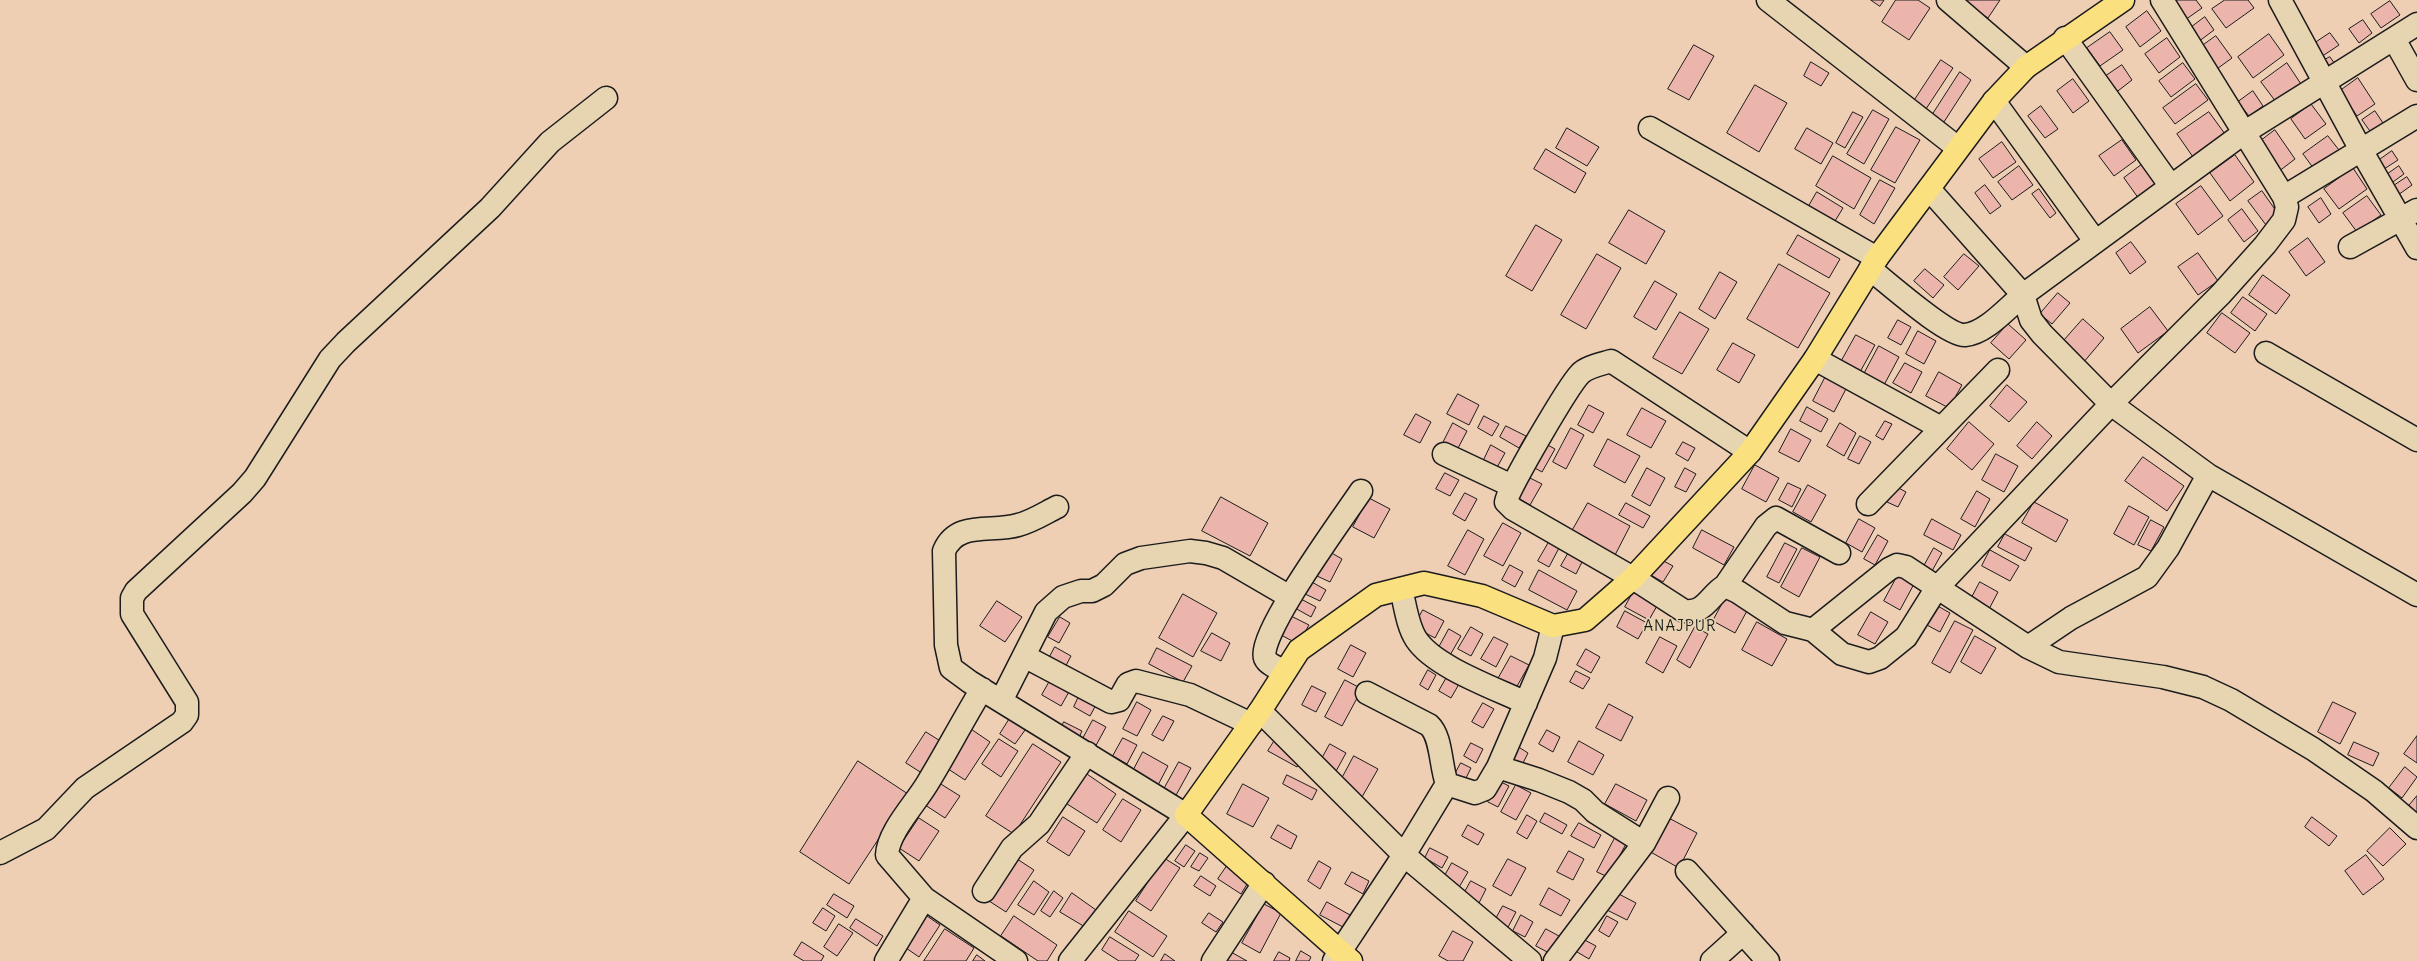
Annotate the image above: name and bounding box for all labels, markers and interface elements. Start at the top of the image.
district label: ANAJPUR [1643,618,1717,636]

